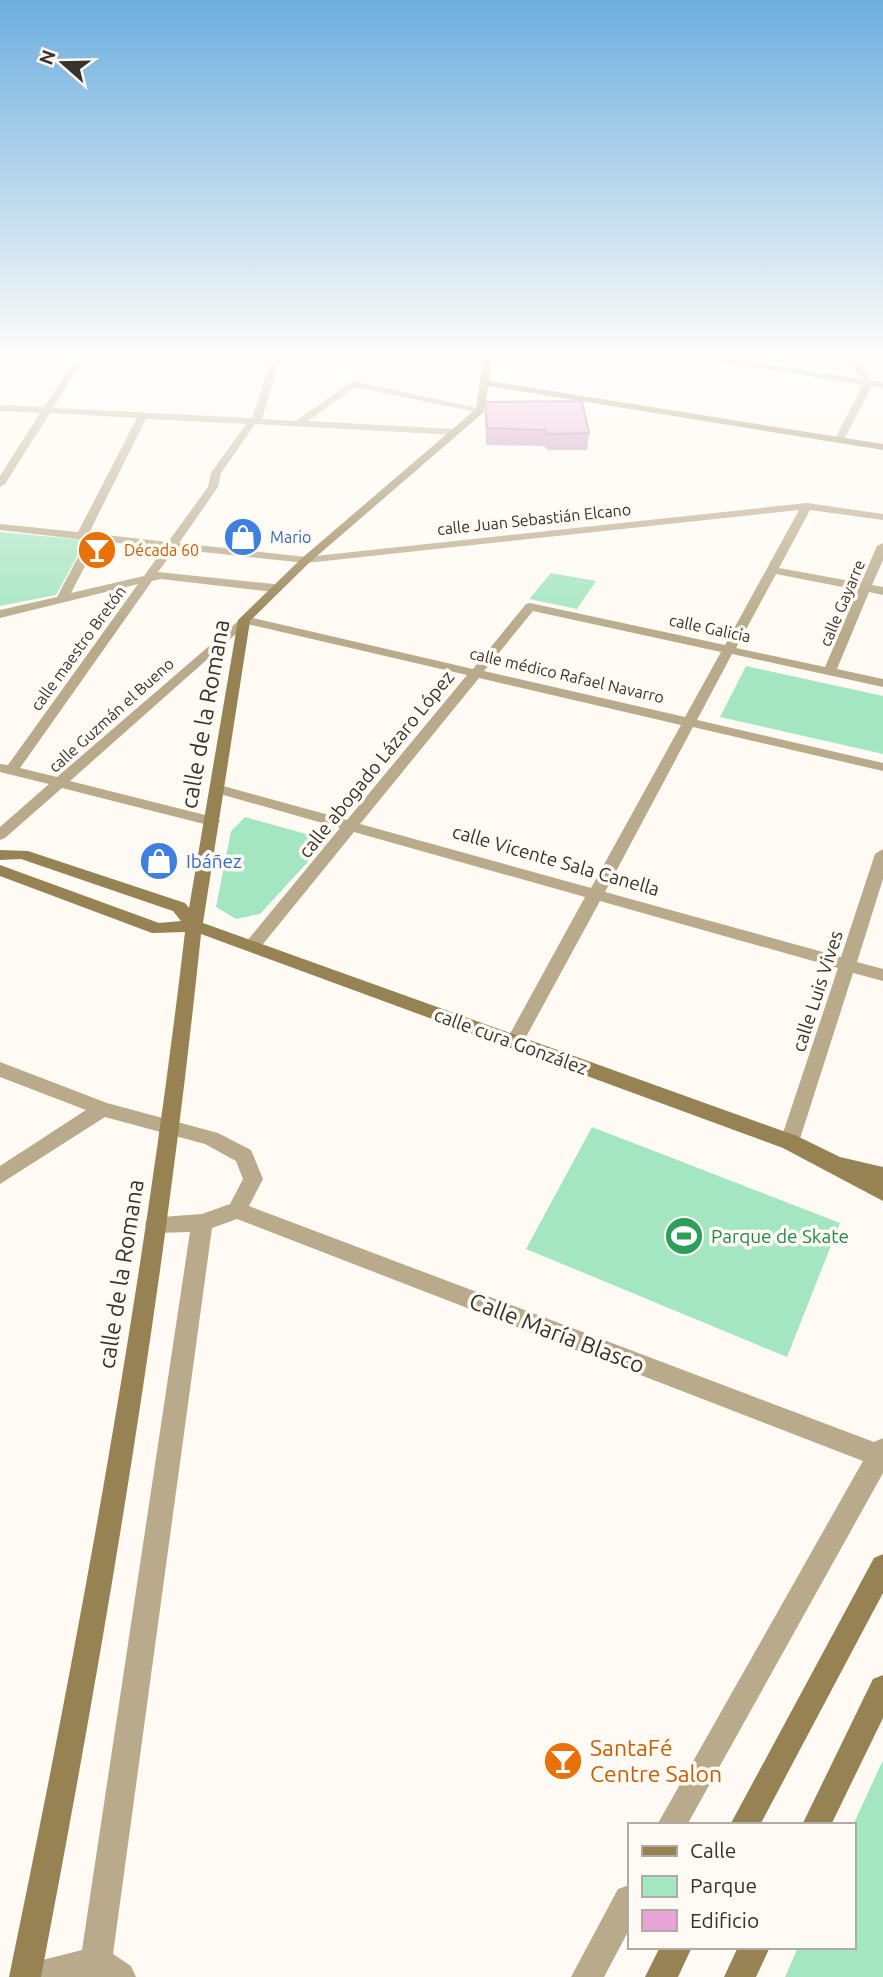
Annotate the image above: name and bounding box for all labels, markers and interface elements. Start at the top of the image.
north arrow [28,28,98,98]
text: N [34,47,60,68]
street label: calle Juan Sebastián Elcano [436,500,632,538]
shop icon: Mario [222,516,264,558]
place label: Mario [270,528,311,546]
bar icon: Década 60 [76,529,118,571]
place label: Década 60 [124,541,199,559]
street label: calle Gayarre [816,557,868,649]
street label: calle maestro Bretón [27,582,129,714]
street label: calle Galicia [668,611,752,645]
street label: calle de la Romana [176,617,233,810]
street label: calle médico Rafael Navarro [468,644,666,706]
street label: calle Guzmán el Bueno [45,654,177,776]
street label: calle abogado Lázaro López [294,666,458,862]
street label: calle Vicente Sala Canella [450,820,662,900]
shop icon: Ibáñez [138,840,180,882]
place label: Ibáñez [186,850,242,872]
street label: calle Luis Vives [787,928,847,1054]
street label: calle cura González [431,1003,591,1079]
street label: calle de la Romana [93,1177,148,1370]
sports icon: Parque de Skate [663,1215,705,1257]
place label: Parque de Skate [711,1225,849,1247]
street label: Calle María Blasco [466,1288,648,1377]
place label: SantaFé Centre Salon [590,1735,722,1786]
bar icon: SantaFé Centre Salon [542,1740,584,1782]
legend [628,1823,855,1949]
text: Calle [690,1838,736,1862]
text: Parque [690,1873,757,1897]
text: Edificio [690,1908,759,1932]

